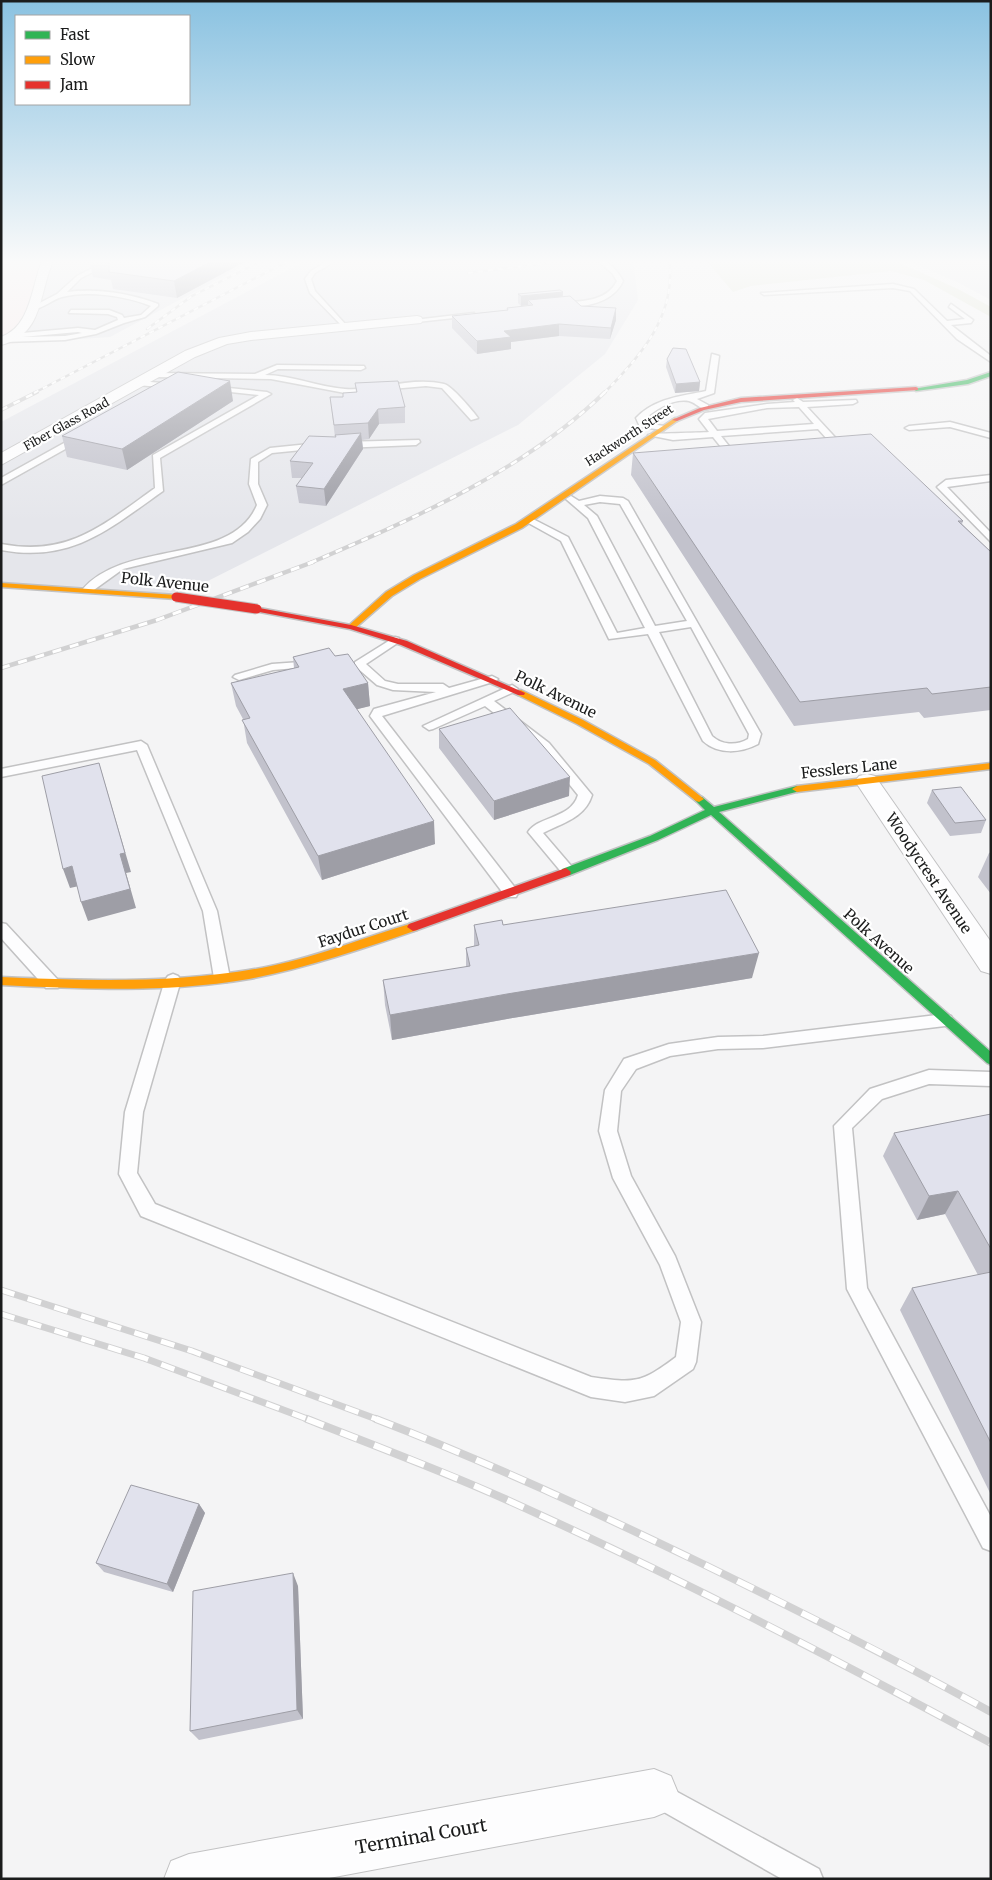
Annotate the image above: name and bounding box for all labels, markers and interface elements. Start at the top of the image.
legend [15,15,190,105]
text: Fast [60,25,90,44]
text: Slow [60,50,95,69]
text: Jam [59,75,88,94]
street label: Fiber Glass Road [21,394,111,454]
street label: Hackworth Street [582,401,676,469]
street label: Polk Avenue [120,568,210,596]
street label: Polk Avenue [512,666,600,722]
street label: Fesslers Lane [800,753,898,782]
street label: Woodycrest Avenue [881,808,976,937]
street label: Faydur Court [315,904,411,952]
street label: Polk Avenue [840,904,918,978]
street label: Terminal Court [353,1813,489,1859]

